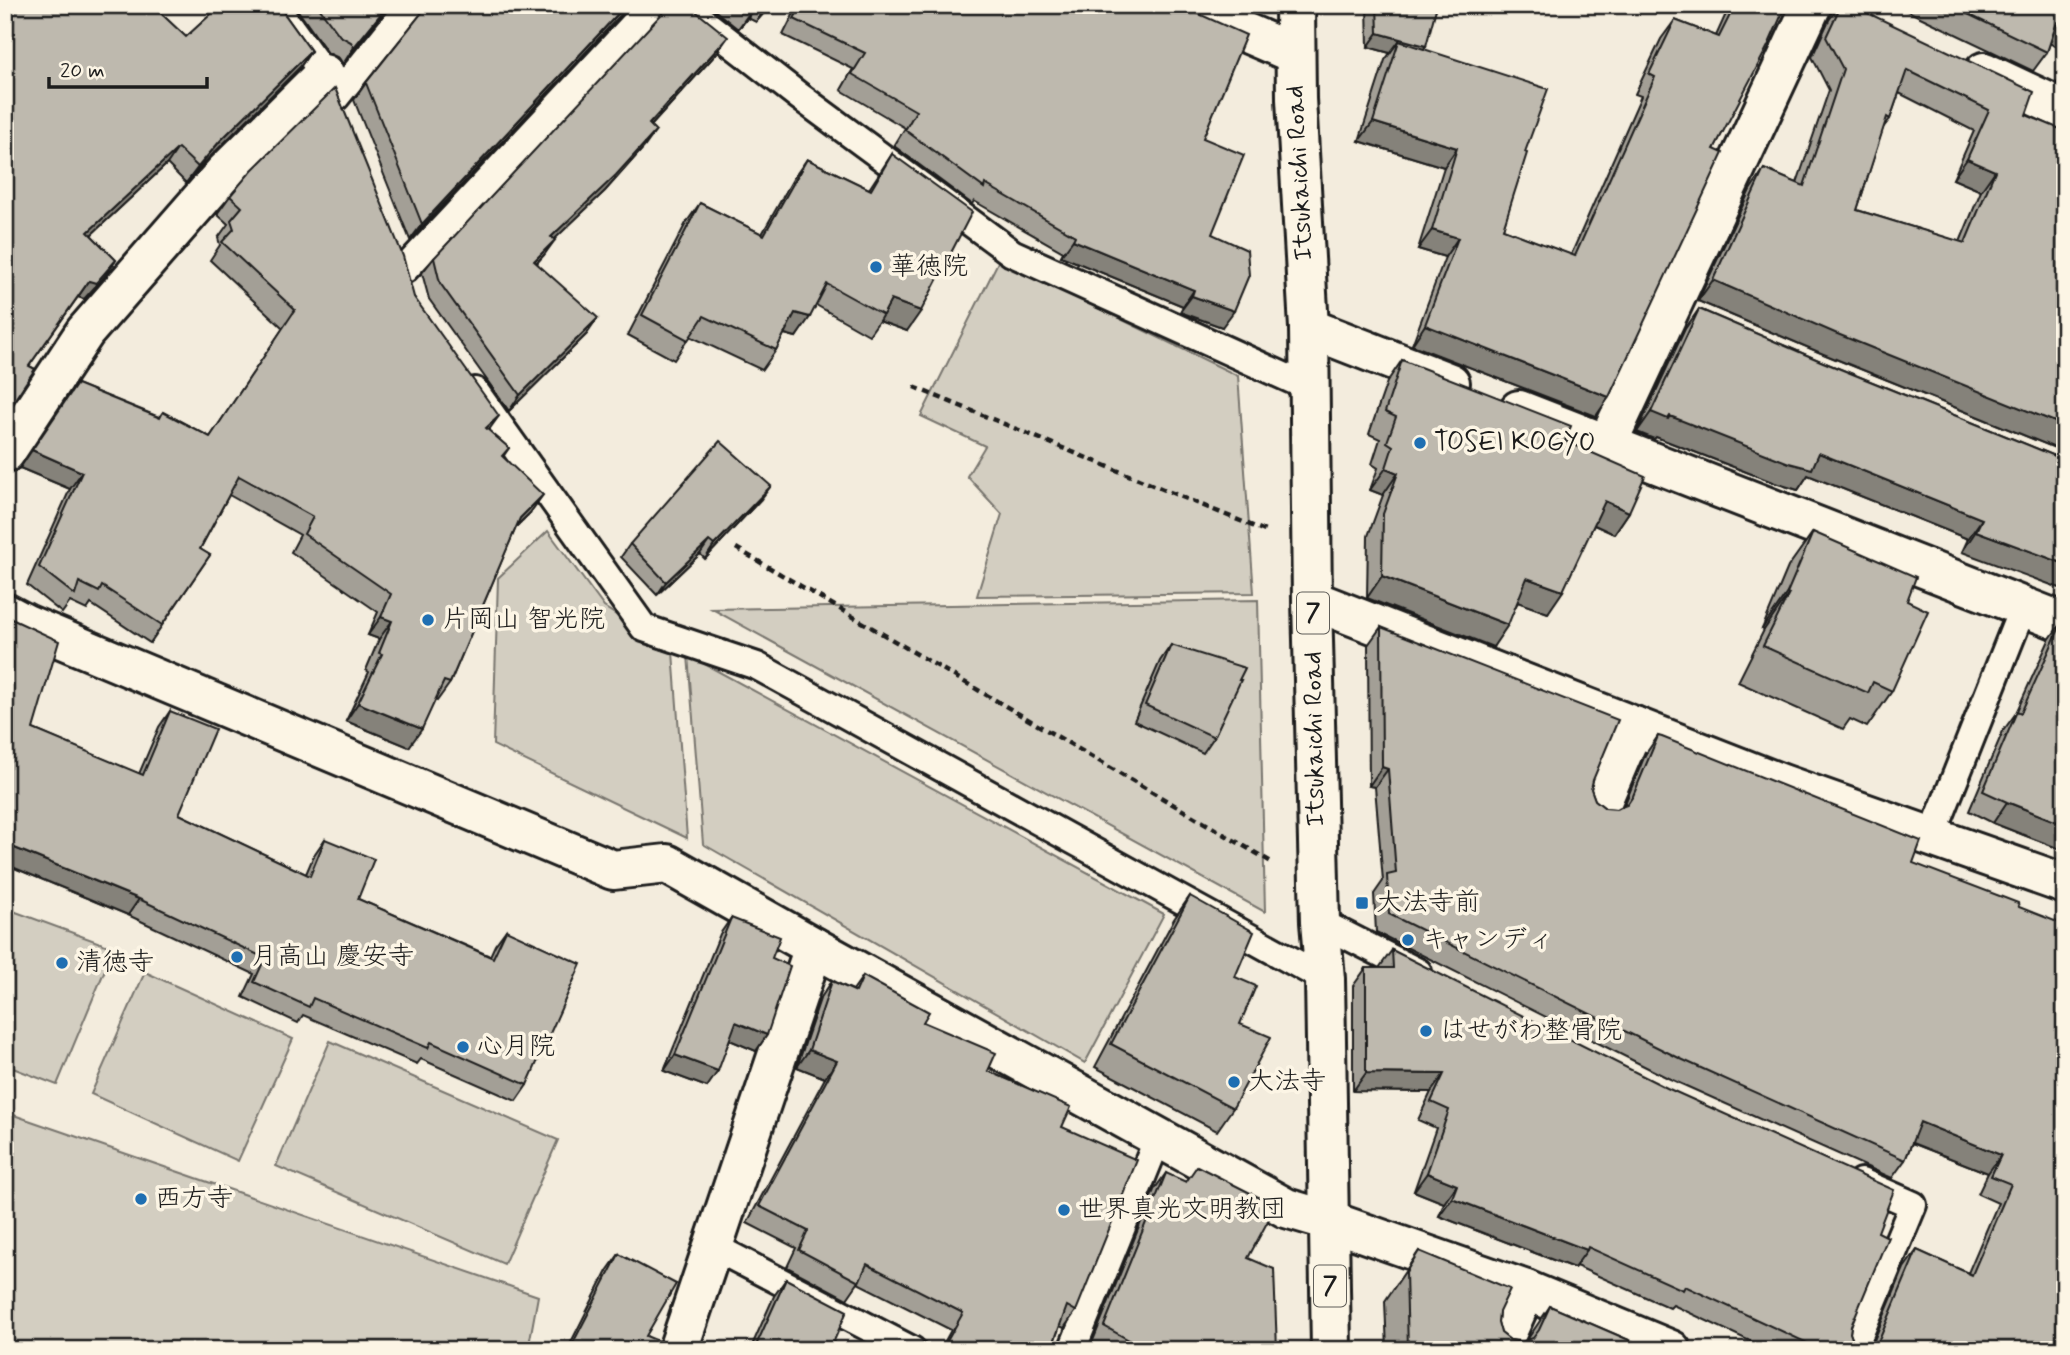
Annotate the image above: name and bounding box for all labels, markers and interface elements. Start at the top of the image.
scale bar [49,46,206,90]
text: 20 m [60,57,105,85]
street label: Itsukaichi Road [1278,84,1322,262]
place label: 華徳院 [890,250,968,284]
marker: 華徳院 [868,259,884,275]
place label: TOSEI KOGYO [1434,426,1596,460]
marker: TOSEI KOGYO [1412,435,1428,451]
road number: 7 [1297,592,1329,634]
place label: 片岡山 智光院 [442,603,605,637]
marker: 片岡山 智光院 [420,612,436,628]
street label: Itsukaichi Road [1296,651,1334,827]
place label: 大法寺前 [1376,886,1480,920]
marker: 大法寺前 [1354,895,1370,911]
place label: キャンディ [1422,923,1554,957]
marker: キャンディ [1400,932,1416,948]
place label: 月高山 慶安寺 [251,940,414,974]
place label: 清徳寺 [76,946,154,980]
marker: 月高山 慶安寺 [229,949,245,965]
marker: 清徳寺 [54,955,70,971]
place label: はせがわ整骨院 [1440,1014,1622,1048]
marker: はせがわ整骨院 [1418,1023,1434,1039]
place label: 心月院 [477,1030,555,1064]
marker: 心月院 [455,1039,471,1055]
place label: 大法寺 [1248,1065,1326,1099]
marker: 大法寺 [1226,1074,1242,1090]
place label: 西方寺 [155,1182,233,1216]
marker: 西方寺 [133,1191,149,1207]
place label: 世界真光文明教団 [1078,1193,1286,1227]
marker: 世界真光文明教団 [1056,1202,1072,1218]
road number: 7 [1314,1266,1346,1306]

